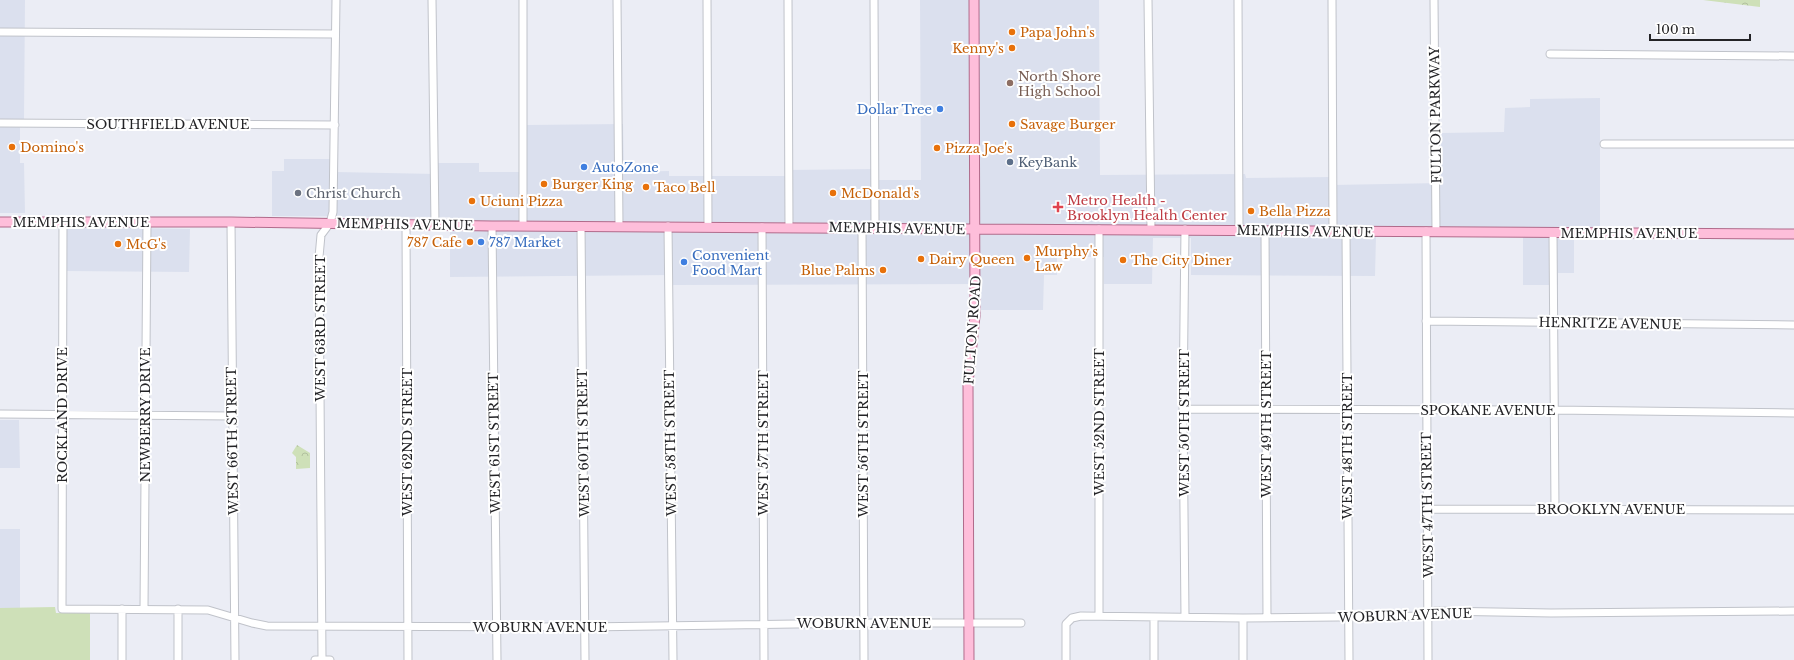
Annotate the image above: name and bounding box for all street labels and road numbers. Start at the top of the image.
street label: FULTON PARKWAY [1426,46,1445,184]
street label: SOUTHFIELD AVENUE [87,116,249,133]
street label: MEMPHIS AVENUE [13,214,149,231]
street label: MEMPHIS AVENUE [336,215,474,234]
street label: MEMPHIS AVENUE [828,219,966,238]
street label: MEMPHIS AVENUE [1236,222,1374,241]
street label: MEMPHIS AVENUE [1561,225,1697,242]
street label: WEST 63RD STREET [312,254,329,402]
street label: FULTON ROAD [960,275,985,385]
street label: HENRITZE AVENUE [1538,314,1682,333]
street label: ROCKLAND DRIVE [54,347,71,483]
street label: NEWBERRY DRIVE [137,347,154,483]
street label: WEST 52ND STREET [1091,348,1108,497]
street label: WEST 50TH STREET [1176,348,1193,498]
street label: WEST 49TH STREET [1258,350,1275,499]
street label: WEST 66TH STREET [223,366,242,516]
street label: WEST 62ND STREET [399,367,416,517]
street label: WEST 60TH STREET [574,368,593,519]
street label: WEST 58TH STREET [661,369,680,517]
street label: WEST 57TH STREET [755,370,772,517]
street label: WEST 56TH STREET [855,370,872,519]
street label: WEST 61ST STREET [485,372,504,515]
street label: WEST 48TH STREET [1339,372,1356,520]
street label: SPOKANE AVENUE [1420,402,1556,419]
street label: WEST 47TH STREET [1418,431,1437,579]
street label: BROOKLYN AVENUE [1537,501,1685,518]
street label: WOBURN AVENUE [1337,605,1472,626]
street label: WOBURN AVENUE [796,615,931,632]
street label: WOBURN AVENUE [472,619,607,636]

